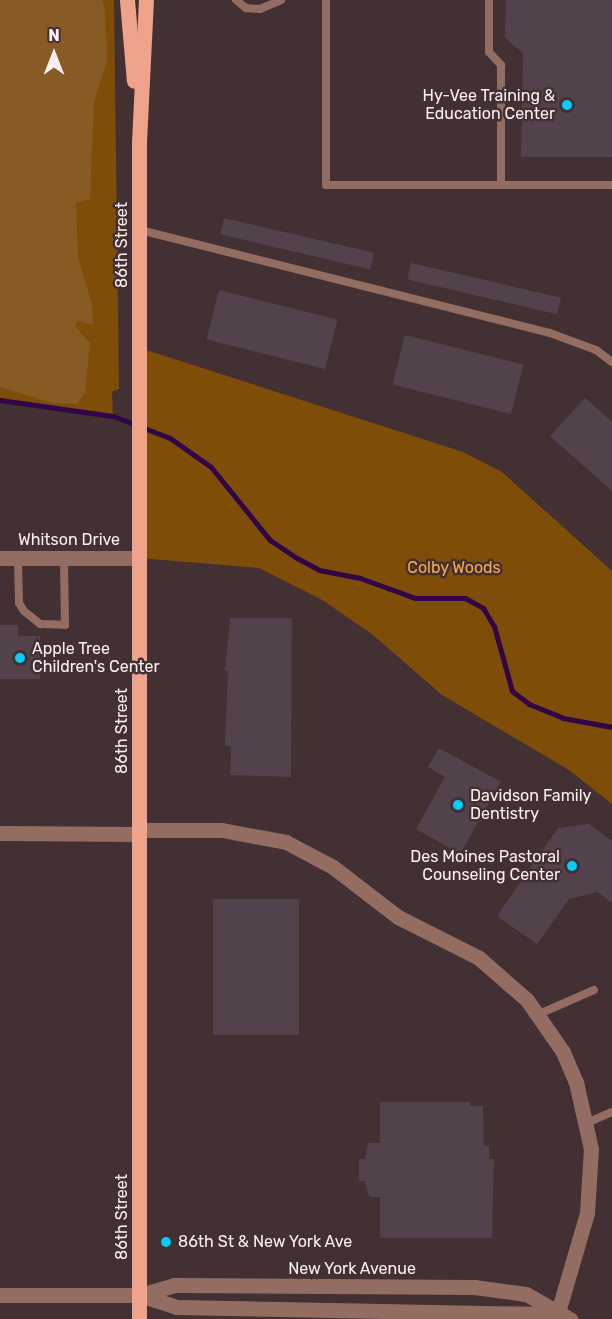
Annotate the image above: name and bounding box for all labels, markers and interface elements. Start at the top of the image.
north arrow [24,24,84,84]
text: N [48,26,60,45]
place label: Hy-Vee Training & Education Center [422,86,555,124]
marker: Hy-Vee Training & Education Center [560,98,574,112]
street label: 86th Street [112,202,132,288]
street label: Whitson Drive [18,530,120,550]
park label: Colby Woods [407,558,501,578]
place label: Apple Tree Children's Center [32,639,160,677]
marker: Apple Tree Children's Center [13,651,27,665]
street label: 86th Street [112,688,132,774]
place label: Davidson Family Dentistry [470,786,591,824]
marker: Davidson Family Dentistry [451,798,465,812]
place label: Des Moines Pastoral Counseling Center [410,847,560,885]
marker: Des Moines Pastoral Counseling Center [565,859,579,873]
street label: 86th Street [112,1174,132,1260]
place label: 86th St & New York Ave [178,1232,354,1252]
marker: 86th St & New York Ave [159,1235,173,1249]
street label: New York Avenue [287,1259,417,1279]

